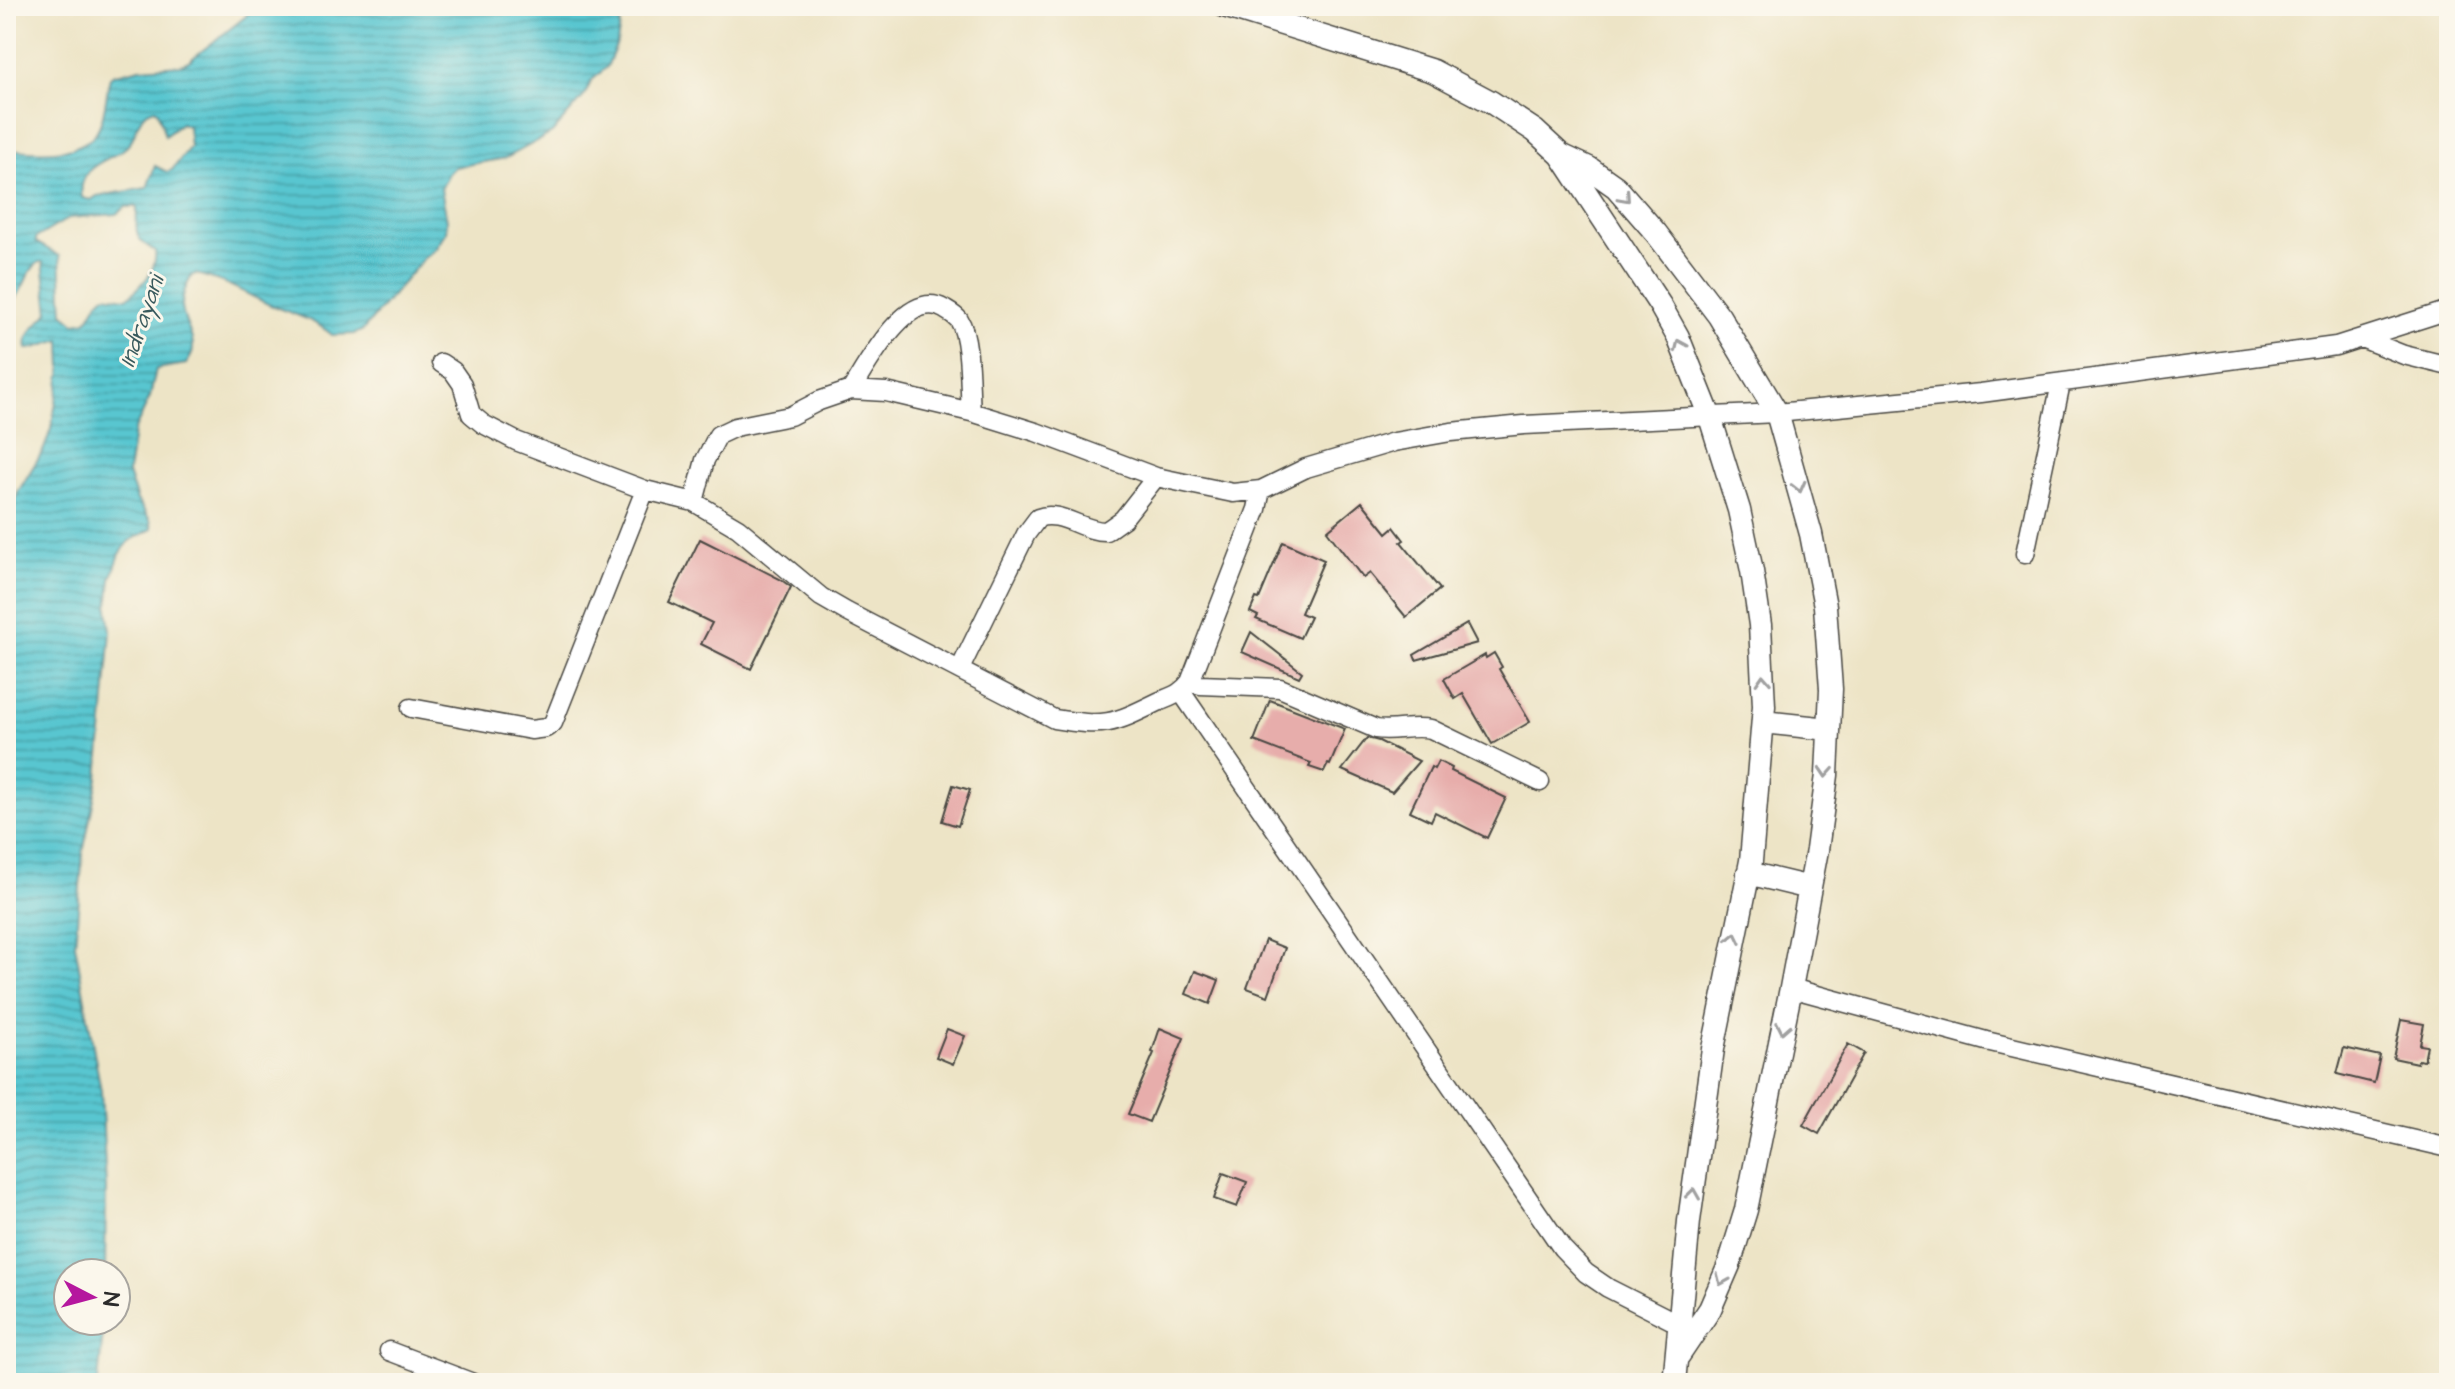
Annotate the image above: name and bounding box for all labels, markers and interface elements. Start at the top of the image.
one-way arrow [1615,188,1630,203]
water label: Indrayani [111,268,174,371]
one-way arrow [1674,338,1690,353]
one-way arrow [1790,480,1807,494]
one-way arrow [1754,673,1771,686]
one-way arrow [1818,766,1835,779]
one-way arrow [1725,931,1742,945]
one-way arrow [1775,1021,1792,1035]
one-way arrow [1684,1187,1701,1201]
north arrow [52,1257,132,1337]
one-way arrow [1715,1272,1731,1287]
text: N [94,1290,127,1308]

